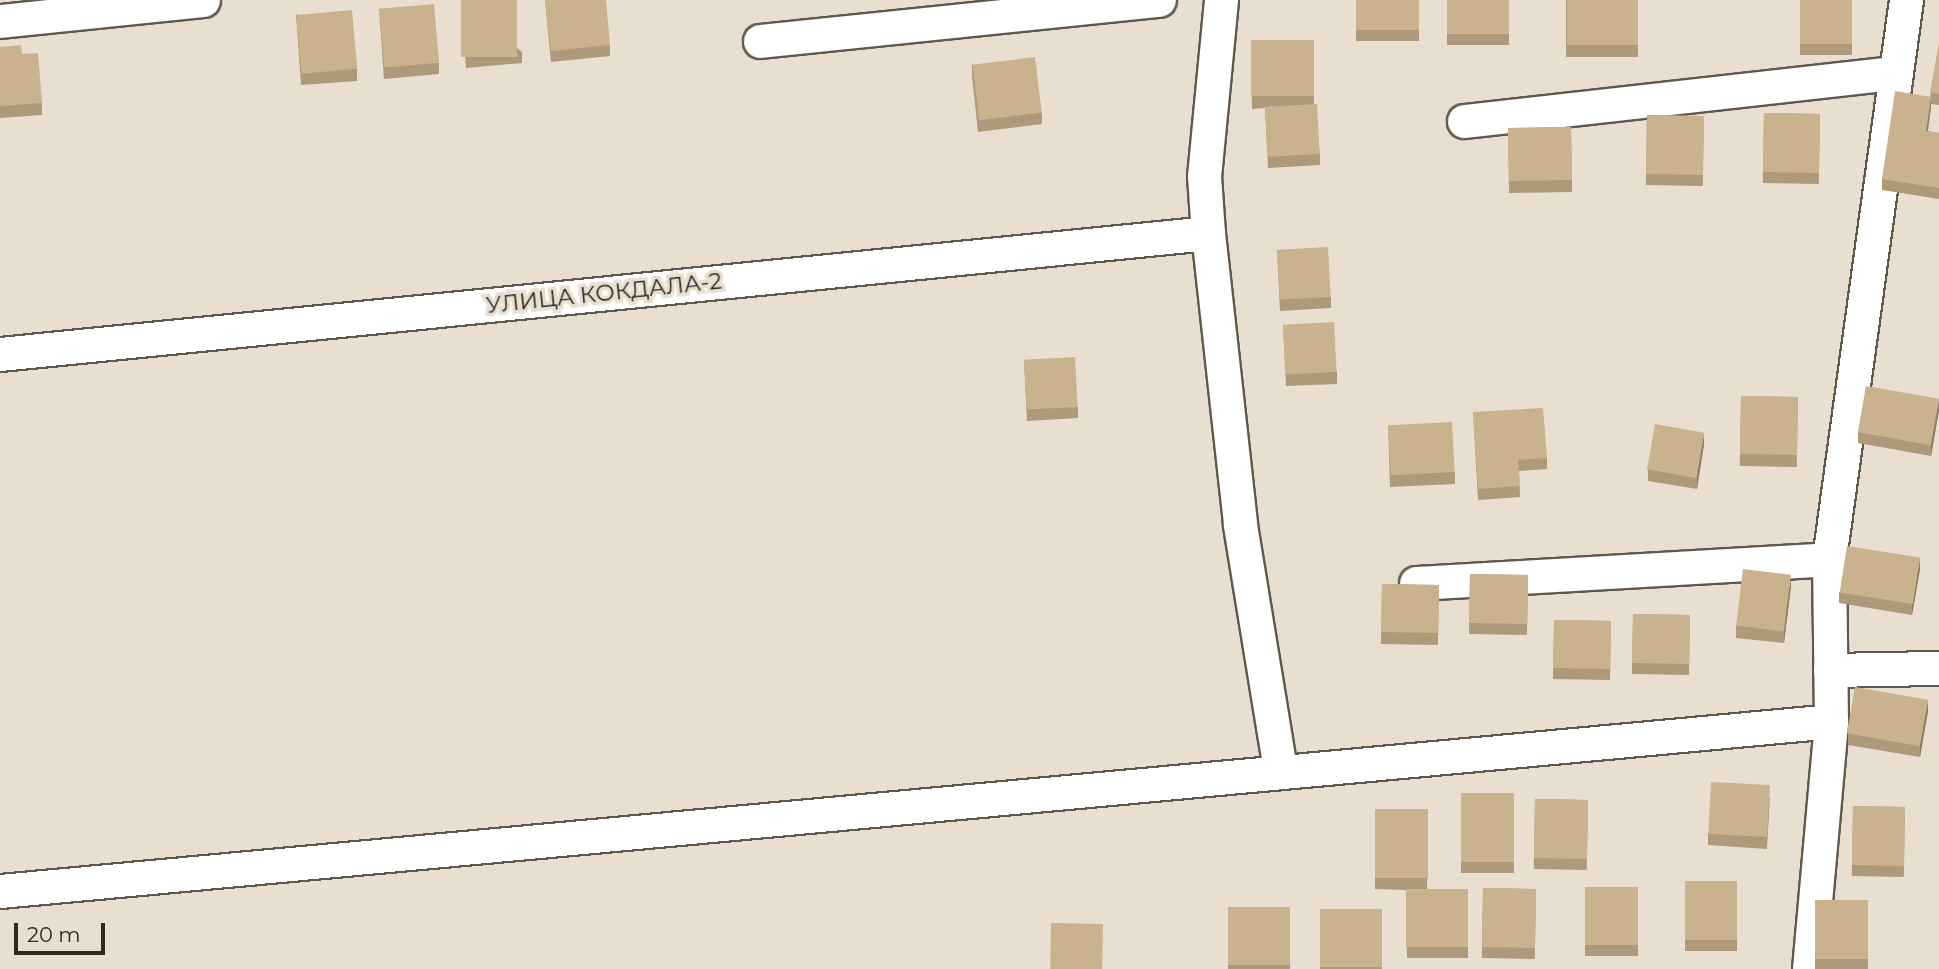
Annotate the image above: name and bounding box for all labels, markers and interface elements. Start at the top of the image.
street label: УЛИЦА КОКДАЛА-2 [485,267,723,319]
scale bar [18,909,108,953]
text: 20 m [27,922,81,947]

